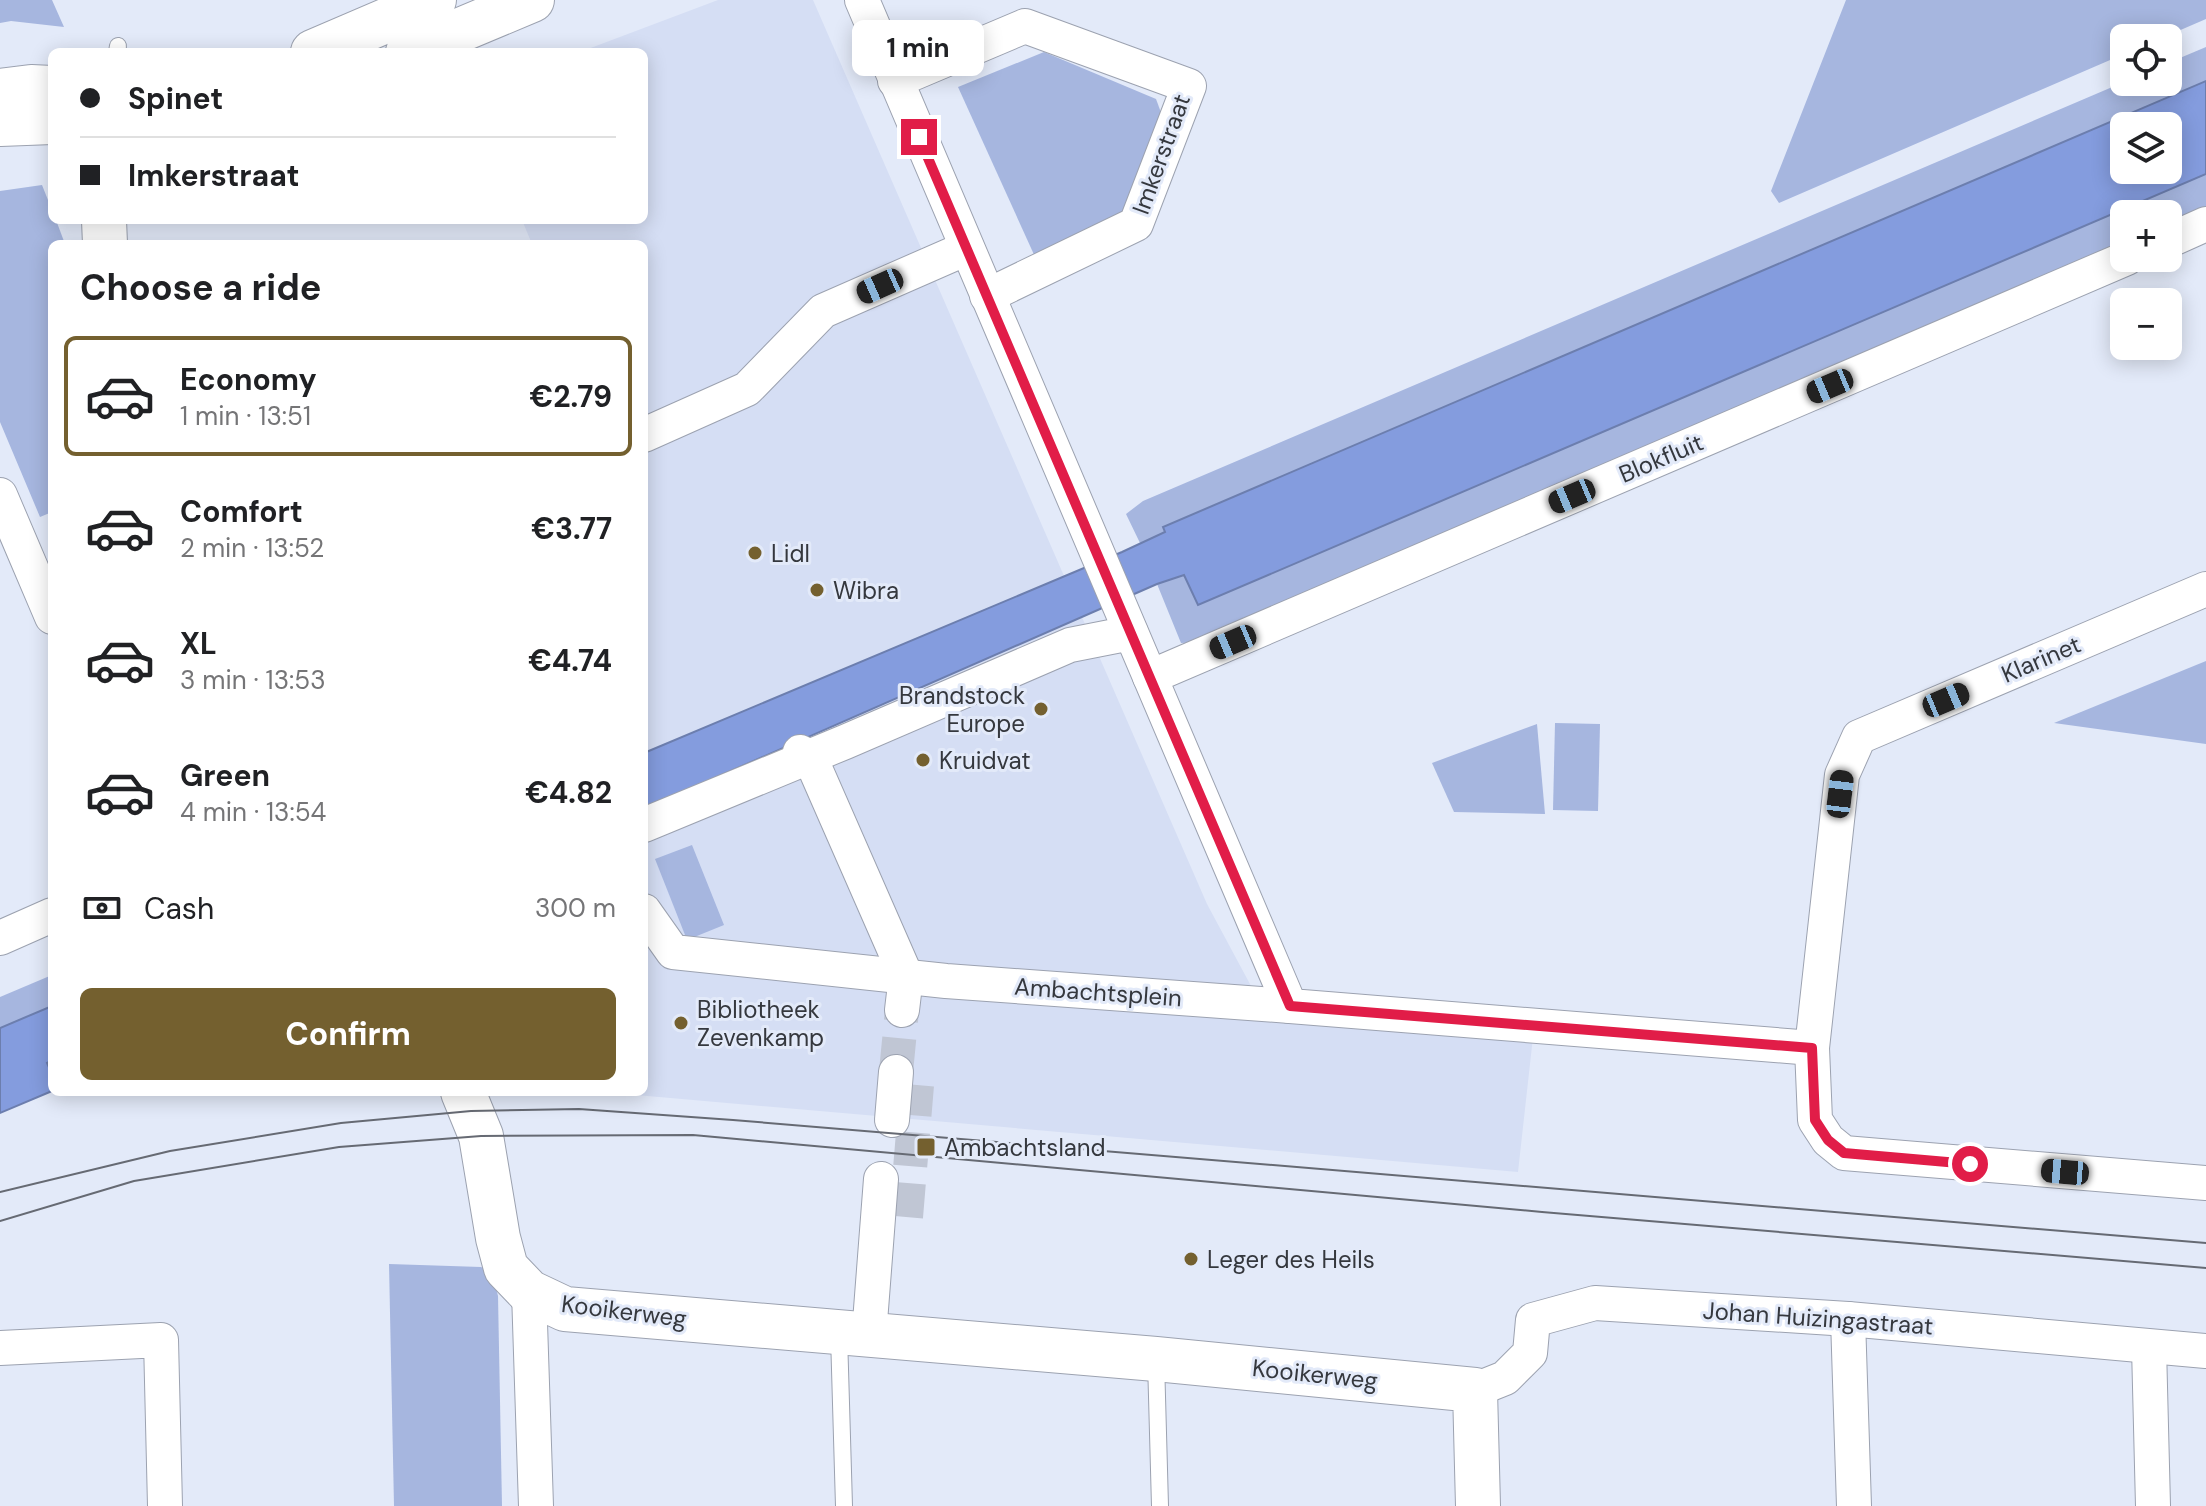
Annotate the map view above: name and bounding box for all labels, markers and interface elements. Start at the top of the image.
callout: 1 min [853,21,985,77]
map controls [2110,24,2182,360]
button: locate [2110,24,2182,96]
text: 1 min [886,31,950,65]
text: Spinet [128,79,223,118]
street label: Imkerstraat [1125,90,1197,218]
button: layers [2110,112,2182,184]
route end [901,119,937,155]
text: Imkerstraat [128,156,300,195]
button: + [2110,200,2182,272]
text: Choose a ride [80,264,321,311]
car [853,265,907,307]
button: − [2110,288,2182,360]
icon: car [84,360,156,432]
text: Economy [180,360,317,399]
car [1803,366,1857,406]
text: €2.79 [529,377,612,416]
text: 1 min · 13:51 [180,399,311,433]
street label: Blokfluit [1614,426,1708,490]
car [1545,476,1599,516]
icon: car [84,492,156,564]
text: Comfort [180,492,303,531]
text: €3.77 [531,509,612,548]
text: 2 min · 13:52 [180,531,324,565]
place label: Lidl [771,538,810,569]
marker: Lidl [746,544,764,562]
place label: Wibra [833,575,899,606]
marker: Wibra [808,581,826,599]
car [1206,622,1260,662]
icon: car [84,624,156,696]
text: XL [180,624,217,663]
street label: Klarinet [1997,628,2085,690]
text: €4.74 [528,641,612,680]
text: 3 min · 13:53 [180,663,326,697]
place label: Brandstock Europe [899,680,1025,739]
car [1919,680,1973,720]
marker: Brandstock Europe [1032,700,1050,718]
place label: Kruidvat [939,745,1031,776]
marker: Kruidvat [914,751,932,769]
icon: car [84,756,156,828]
text: Green [180,756,270,795]
car [1825,769,1855,819]
text: €4.82 [525,773,612,812]
text: 4 min · 13:54 [180,795,326,829]
icon: cash [80,886,124,930]
text: Cash [144,889,214,928]
text: 300 m [535,891,616,925]
street label: Ambachtsplein [1013,971,1183,1013]
button: Confirm [80,988,616,1080]
place label: Bibliotheek Zevenkamp [697,994,824,1053]
marker: Bibliotheek Zevenkamp [672,1014,690,1032]
place label: Ambachtsland [944,1132,1106,1163]
marker: Ambachtsland [915,1136,937,1158]
route start [1952,1146,1988,1182]
car [2040,1158,2090,1186]
place label: Leger des Heils [1207,1244,1375,1275]
marker: Leger des Heils [1182,1250,1200,1268]
street label: Kooikerweg [560,1288,688,1334]
street label: Johan Huizingastraat [1702,1294,1934,1342]
street label: Kooikerweg [1251,1352,1379,1396]

